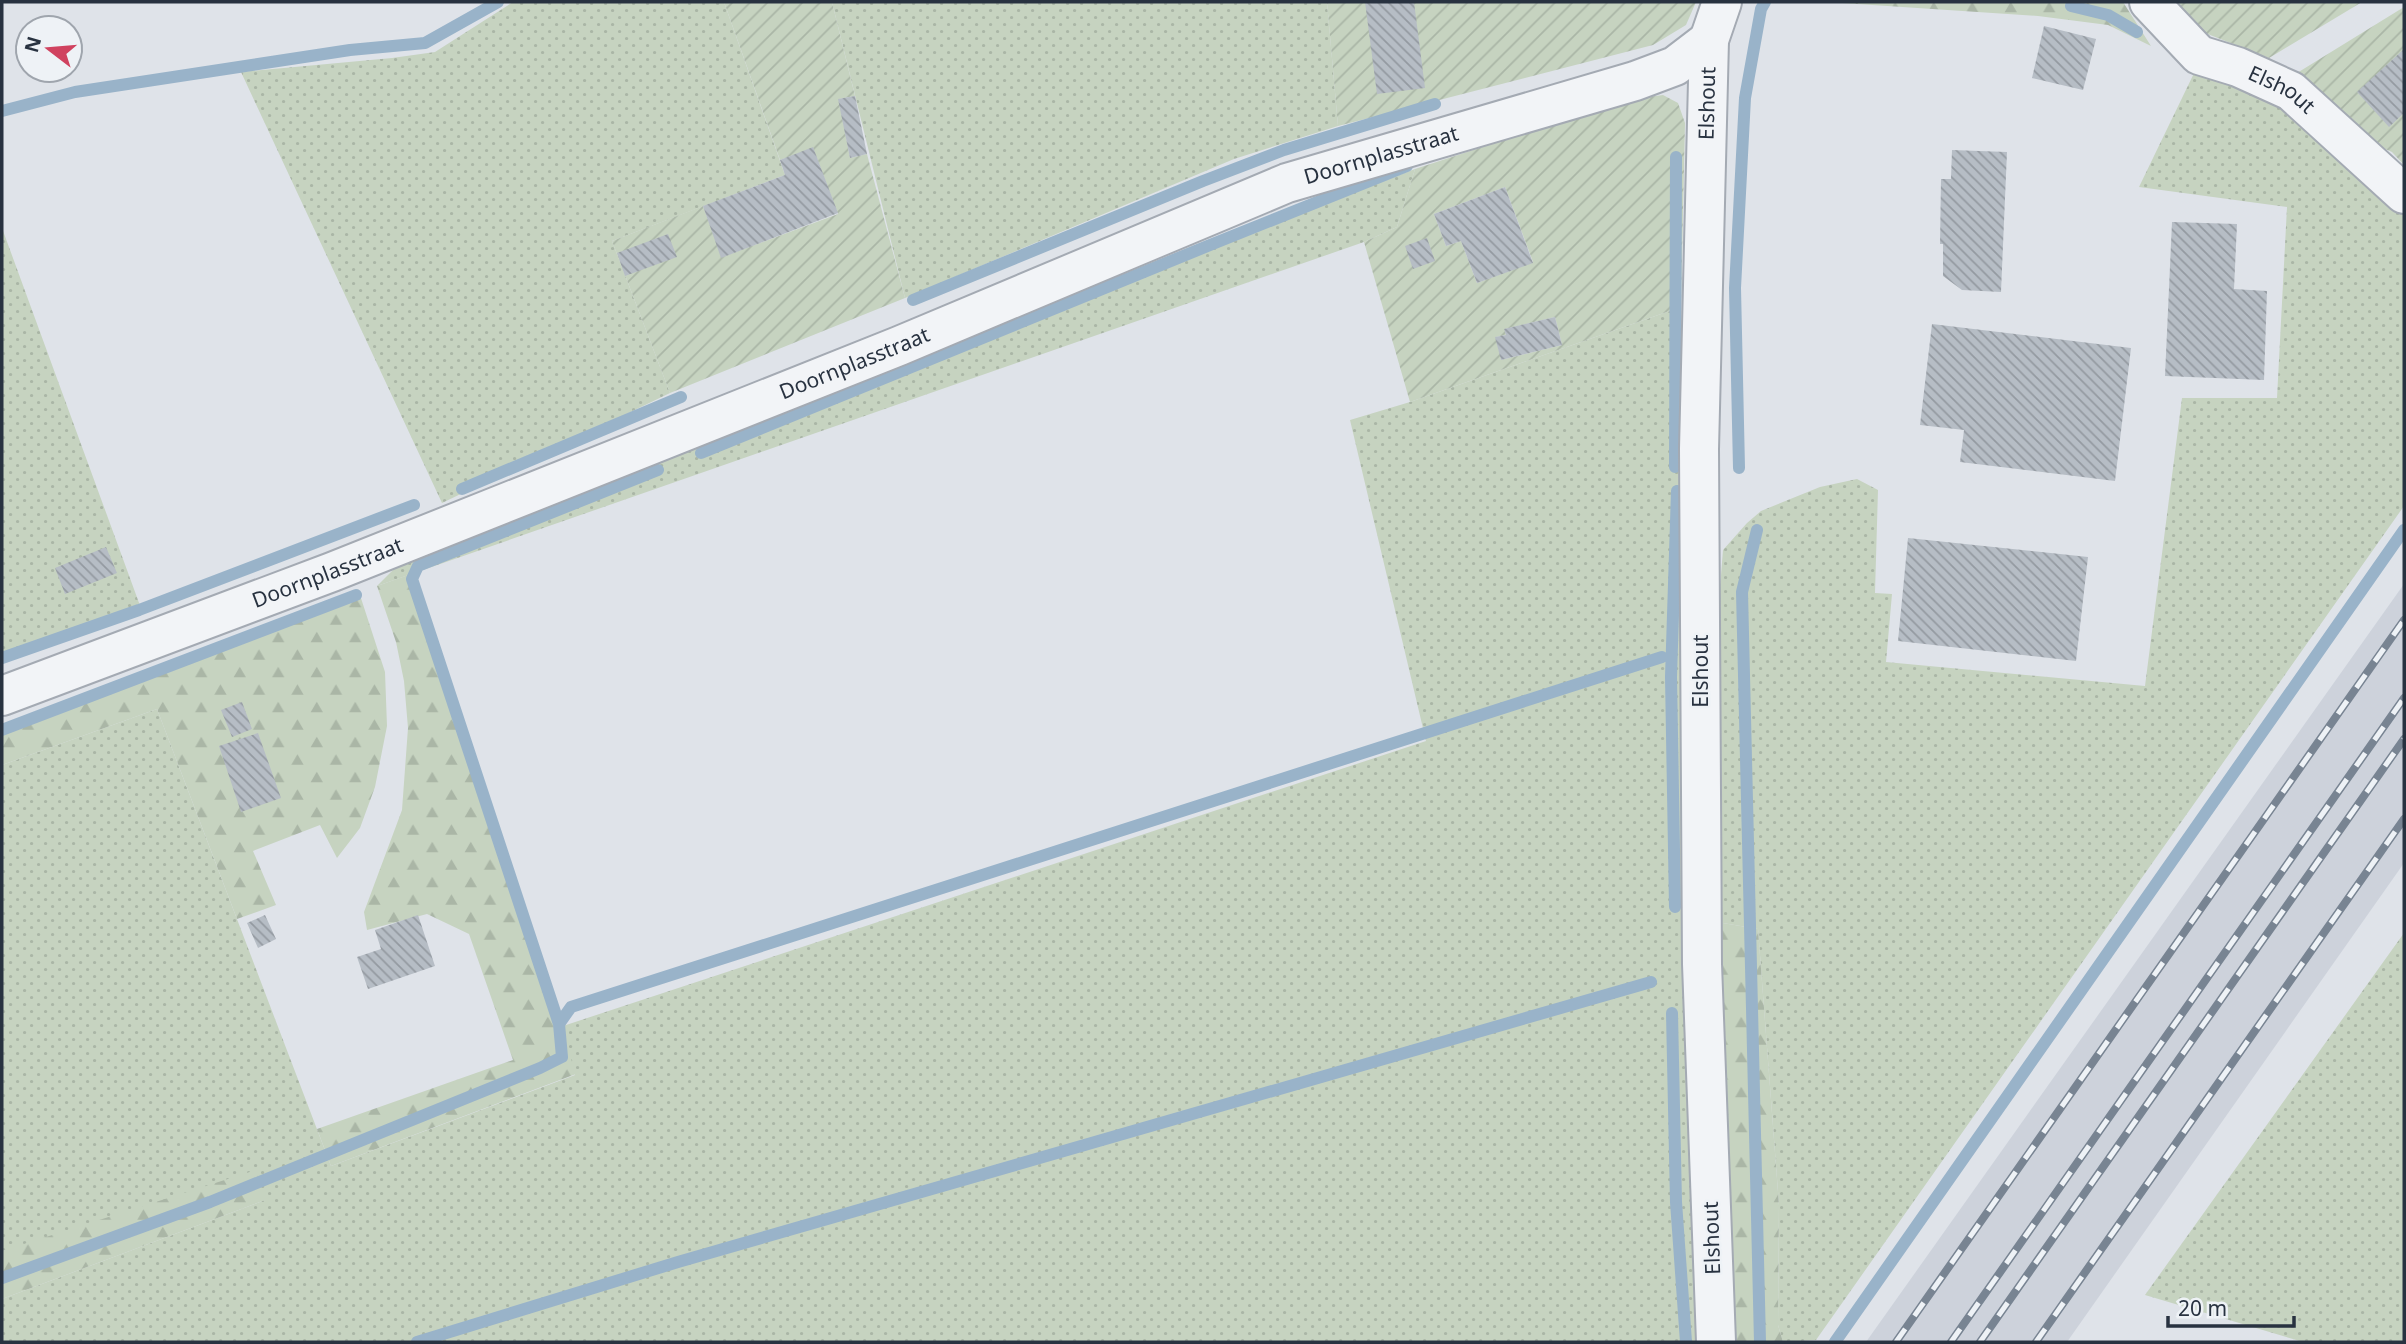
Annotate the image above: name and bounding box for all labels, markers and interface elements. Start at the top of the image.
north arrow [14,14,84,84]
text: N [18,33,47,55]
street label: Elshout [2244,59,2322,120]
street label: Elshout [1692,66,1721,140]
street label: Doornplasstraat [1300,118,1462,190]
street label: Doornplasstraat [775,320,934,405]
street label: Doornplasstraat [248,530,407,614]
street label: Elshout [1686,634,1714,708]
street label: Elshout [1696,1200,1726,1275]
scale bar [2168,1284,2294,1328]
text: 20 m [2178,1294,2227,1322]

